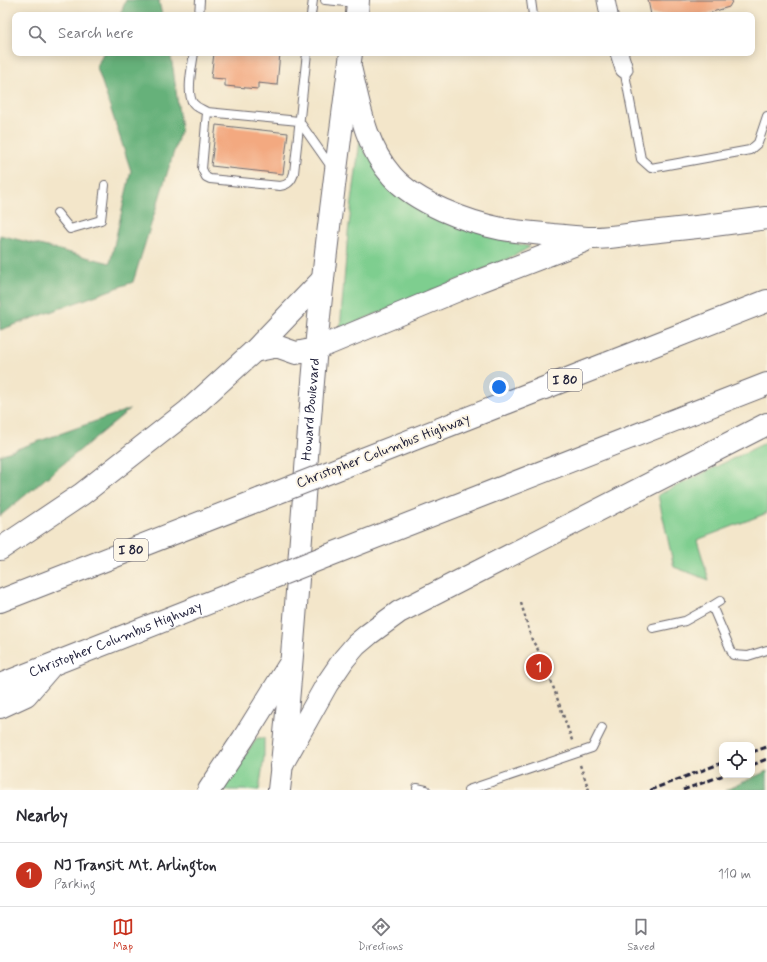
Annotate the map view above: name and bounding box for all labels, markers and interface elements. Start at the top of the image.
search box [12,12,755,56]
icon: search [26,23,48,45]
text: Search here [58,24,134,44]
street label: Howard Boulevard [298,357,324,461]
road number: I 80 [548,369,582,391]
your location [489,377,509,397]
street label: Christopher Columbus Highway [294,410,472,492]
road number: I 80 [114,539,148,561]
street label: Christopher Columbus Highway [26,597,204,682]
pin: 1 [526,652,552,682]
map controls [719,742,755,778]
button: locate [719,742,755,778]
text: Nearby [16,805,68,827]
text: NJ Transit Mt. Arlington [54,856,217,876]
text: 1 [26,866,32,883]
text: 110 m [718,866,751,883]
text: Parking [54,876,96,893]
tab: Map [112,916,134,954]
tab: Directions [358,916,403,954]
tab: Saved [627,916,655,954]

